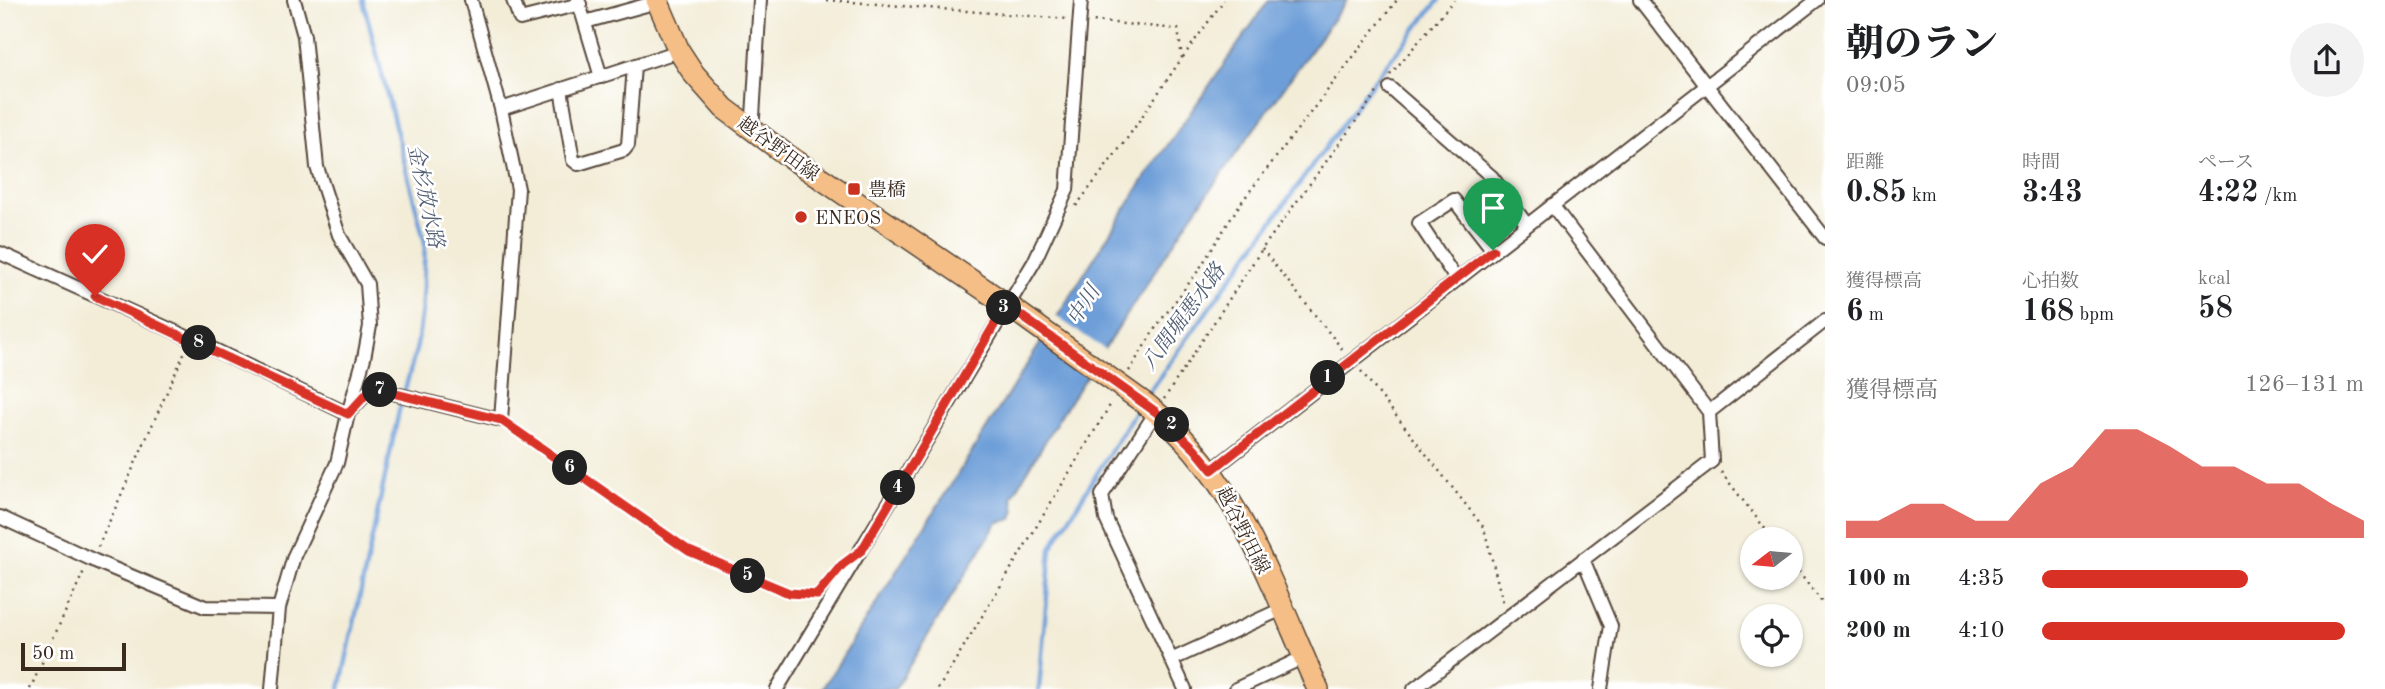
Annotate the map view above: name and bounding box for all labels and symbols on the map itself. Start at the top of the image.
street label: 越谷野田線 [734,113,823,186]
water label: 金杉放水路 [403,142,448,252]
pin [1463,178,1523,250]
place label: 豊橋 [868,180,906,201]
marker: 豊橋 [846,181,862,197]
marker: ENEOS [793,209,809,225]
place label: ENEOS [815,210,881,229]
pin [65,224,125,296]
water label: 八間堀悪水路 [1137,258,1231,375]
water label: 中川 [1062,280,1106,329]
pin: 3 [986,290,1021,326]
pin: 8 [182,326,216,360]
pin: 1 [1310,360,1346,396]
pin: 7 [362,372,398,408]
pin: 2 [1154,408,1190,442]
pin: 6 [552,450,588,486]
pin: 4 [880,470,916,505]
street label: 越谷野田線 [1212,484,1274,578]
north arrow [1740,527,1802,590]
pin: 5 [730,558,766,594]
scale bar [21,640,126,672]

